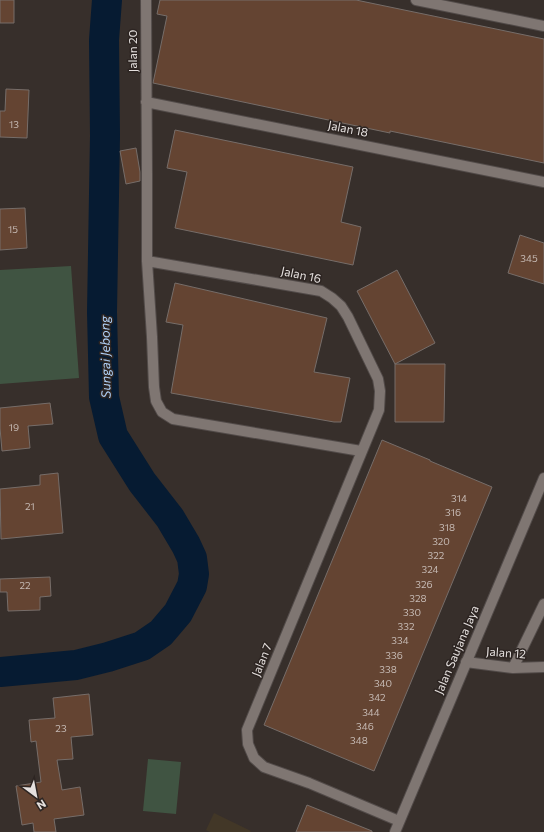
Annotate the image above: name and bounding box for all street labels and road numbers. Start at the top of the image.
street label: Jalan 20 [125,29,140,72]
street label: Jalan 18 [327,117,369,140]
street label: Jalan 16 [280,263,323,286]
street label: Jalan Saujana Jaya [431,603,482,696]
street label: Jalan 7 [248,641,275,679]
street label: Jalan 12 [486,644,527,661]

